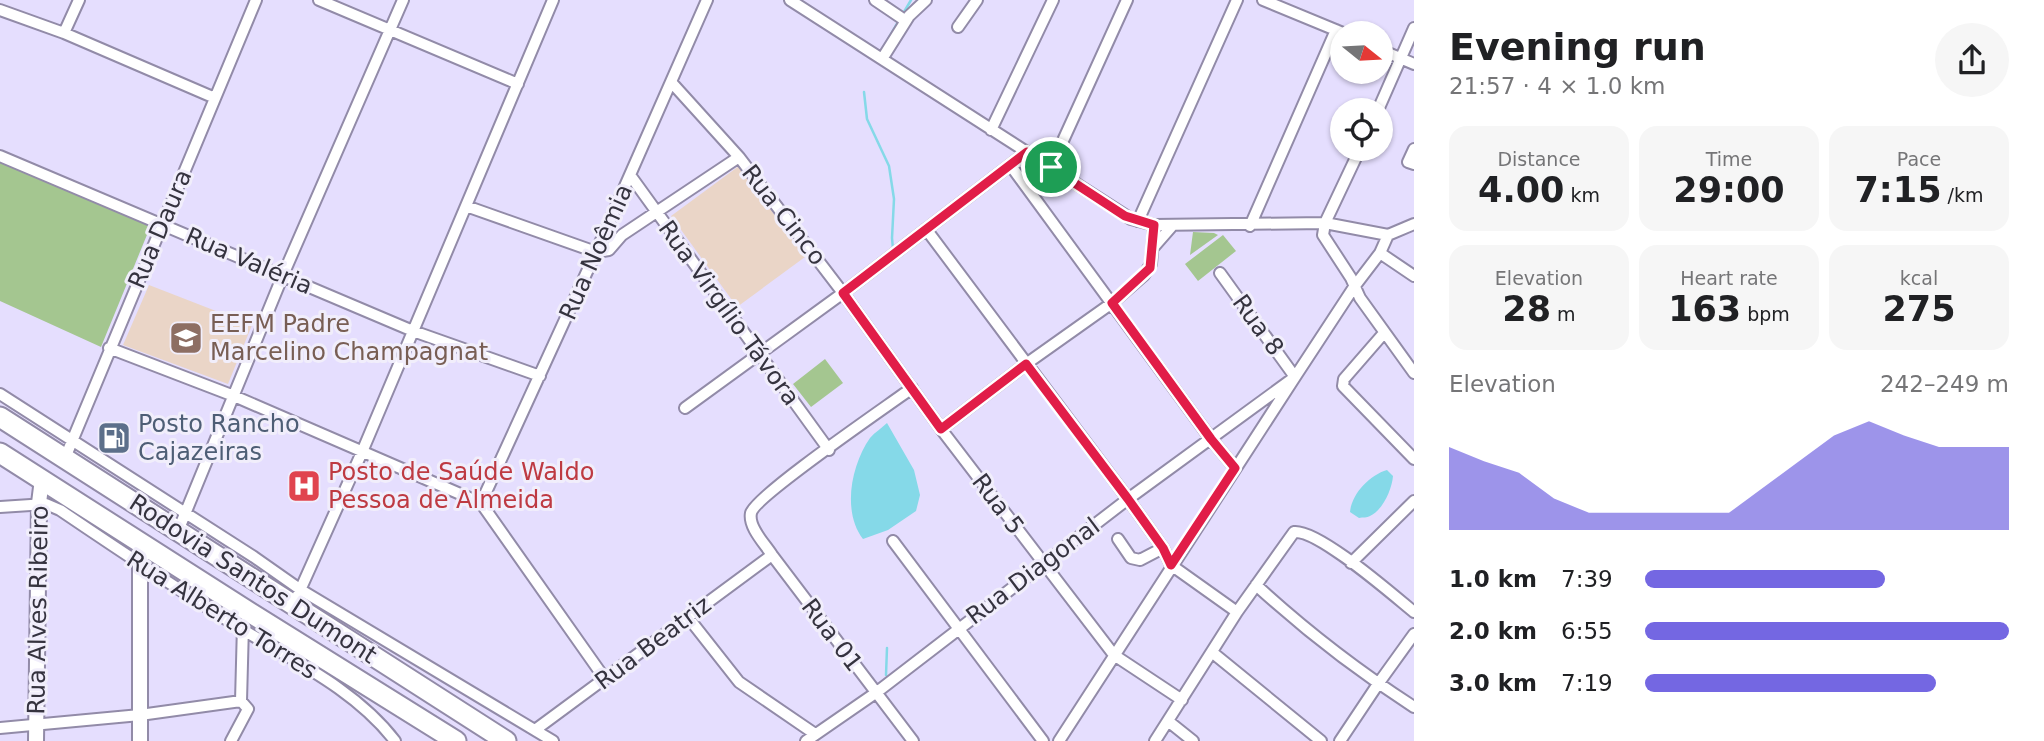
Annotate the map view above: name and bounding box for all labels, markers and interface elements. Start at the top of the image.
north arrow [1330,21,1393,84]
map controls [1330,21,1393,161]
button: share [1935,23,2009,97]
text: Evening run [1449,25,1706,69]
text: 21:57 · 4 × 1.0 km [1449,73,1665,99]
button: locate [1330,98,1393,161]
pin [1021,137,1081,197]
icon: arrive [1032,148,1070,186]
text: Distance [1497,148,1581,170]
text: Time [1706,148,1752,170]
text: Pace [1897,148,1941,170]
street label: Rua Cinco [736,159,832,271]
street label: Rua Daura [122,165,198,293]
text: 4.00 [1478,170,1564,210]
text: 29:00 [1673,170,1785,210]
text: 7:15 [1854,170,1942,210]
street label: Rua Noêmia [554,180,638,324]
text: km [1564,184,1600,206]
text: /km [1942,184,1984,206]
street label: Rua Virgílio Távora [653,215,805,411]
street label: Rua Valéria [181,222,317,300]
text: Elevation [1495,267,1583,289]
text: Heart rate [1680,267,1778,289]
text: kcal [1900,267,1938,289]
street label: Rua 8 [1227,289,1289,361]
text: 28 [1502,289,1551,329]
text: 163 [1668,289,1741,329]
text: 275 [1882,289,1956,329]
text: m [1551,303,1576,325]
text: bpm [1741,303,1790,325]
place label: EEFM Padre Marcelino Champagnat [210,310,488,366]
school or university icon: EEFM Padre Marcelino Champagnat [167,319,205,357]
text: Elevation [1449,371,1556,397]
text: 242–249 m [1880,371,2009,397]
place label: Posto Rancho Cajazeiras [138,410,300,466]
fuel station icon: Posto Rancho Cajazeiras [95,419,133,457]
place label: Posto de Saúde Waldo Pessoa de Almeida [328,458,594,514]
hospital icon: Posto de Saúde Waldo Pessoa de Almeida [285,467,323,505]
street label: Rua 5 [966,468,1030,540]
street label: Rodovia Santos Dumont [124,489,382,669]
street label: Rua Alves Ribeiro [22,505,54,715]
street label: Rua Diagonal [961,512,1105,630]
street label: Rua Alberto Torres [122,545,322,685]
text: 1.0 km [1449,566,1537,592]
text: 7:39 [1561,566,1613,592]
street label: Rua Beatriz [590,590,716,696]
street label: Rua 01 [796,593,868,677]
text: 2.0 km [1449,618,1537,644]
text: 6:55 [1561,618,1613,644]
text: 3.0 km [1449,670,1537,696]
text: 7:19 [1561,670,1613,696]

